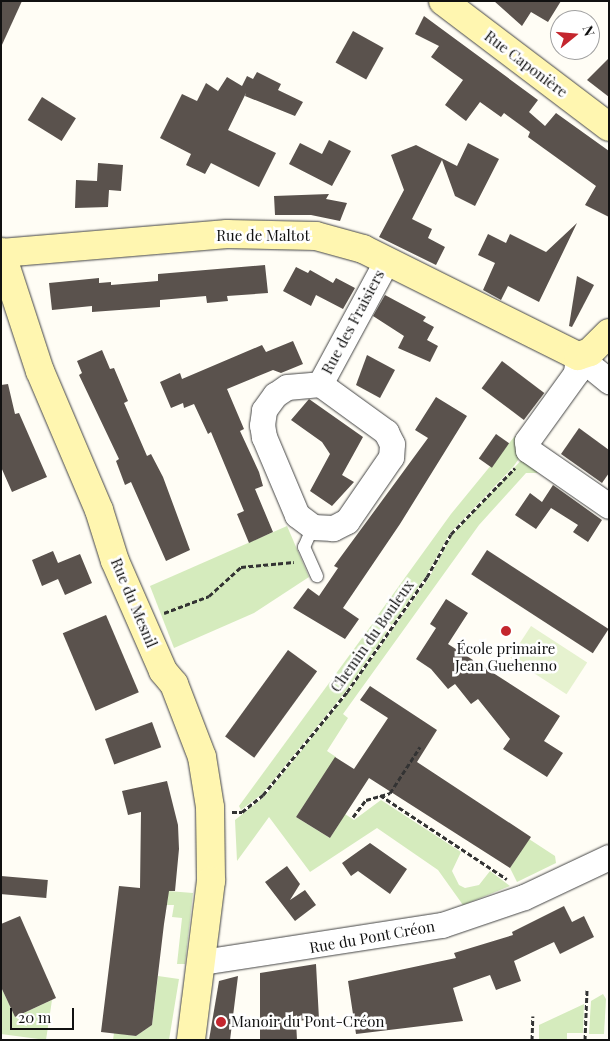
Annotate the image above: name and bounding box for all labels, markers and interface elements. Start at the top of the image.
north arrow [550,10,600,60]
text: N [578,23,599,38]
street label: Rue Caponière [481,27,571,101]
street label: Rue de Maltot [216,227,310,245]
street label: Rue des Fraisiers [318,267,388,377]
street label: Rue du Mesnil [107,555,161,651]
street label: Chemin du Bouleux [327,576,417,696]
marker: École primaire Jean Guehenno [500,625,512,637]
place label: École primaire Jean Guehenno [455,639,557,674]
street label: Rue du Pont Créon [308,917,436,957]
scale bar [12,998,76,1030]
text: 20 m [18,1007,51,1027]
place label: Manoir du Pont-Créon [231,1013,385,1031]
marker: Manoir du Pont-Créon [215,1016,227,1028]

